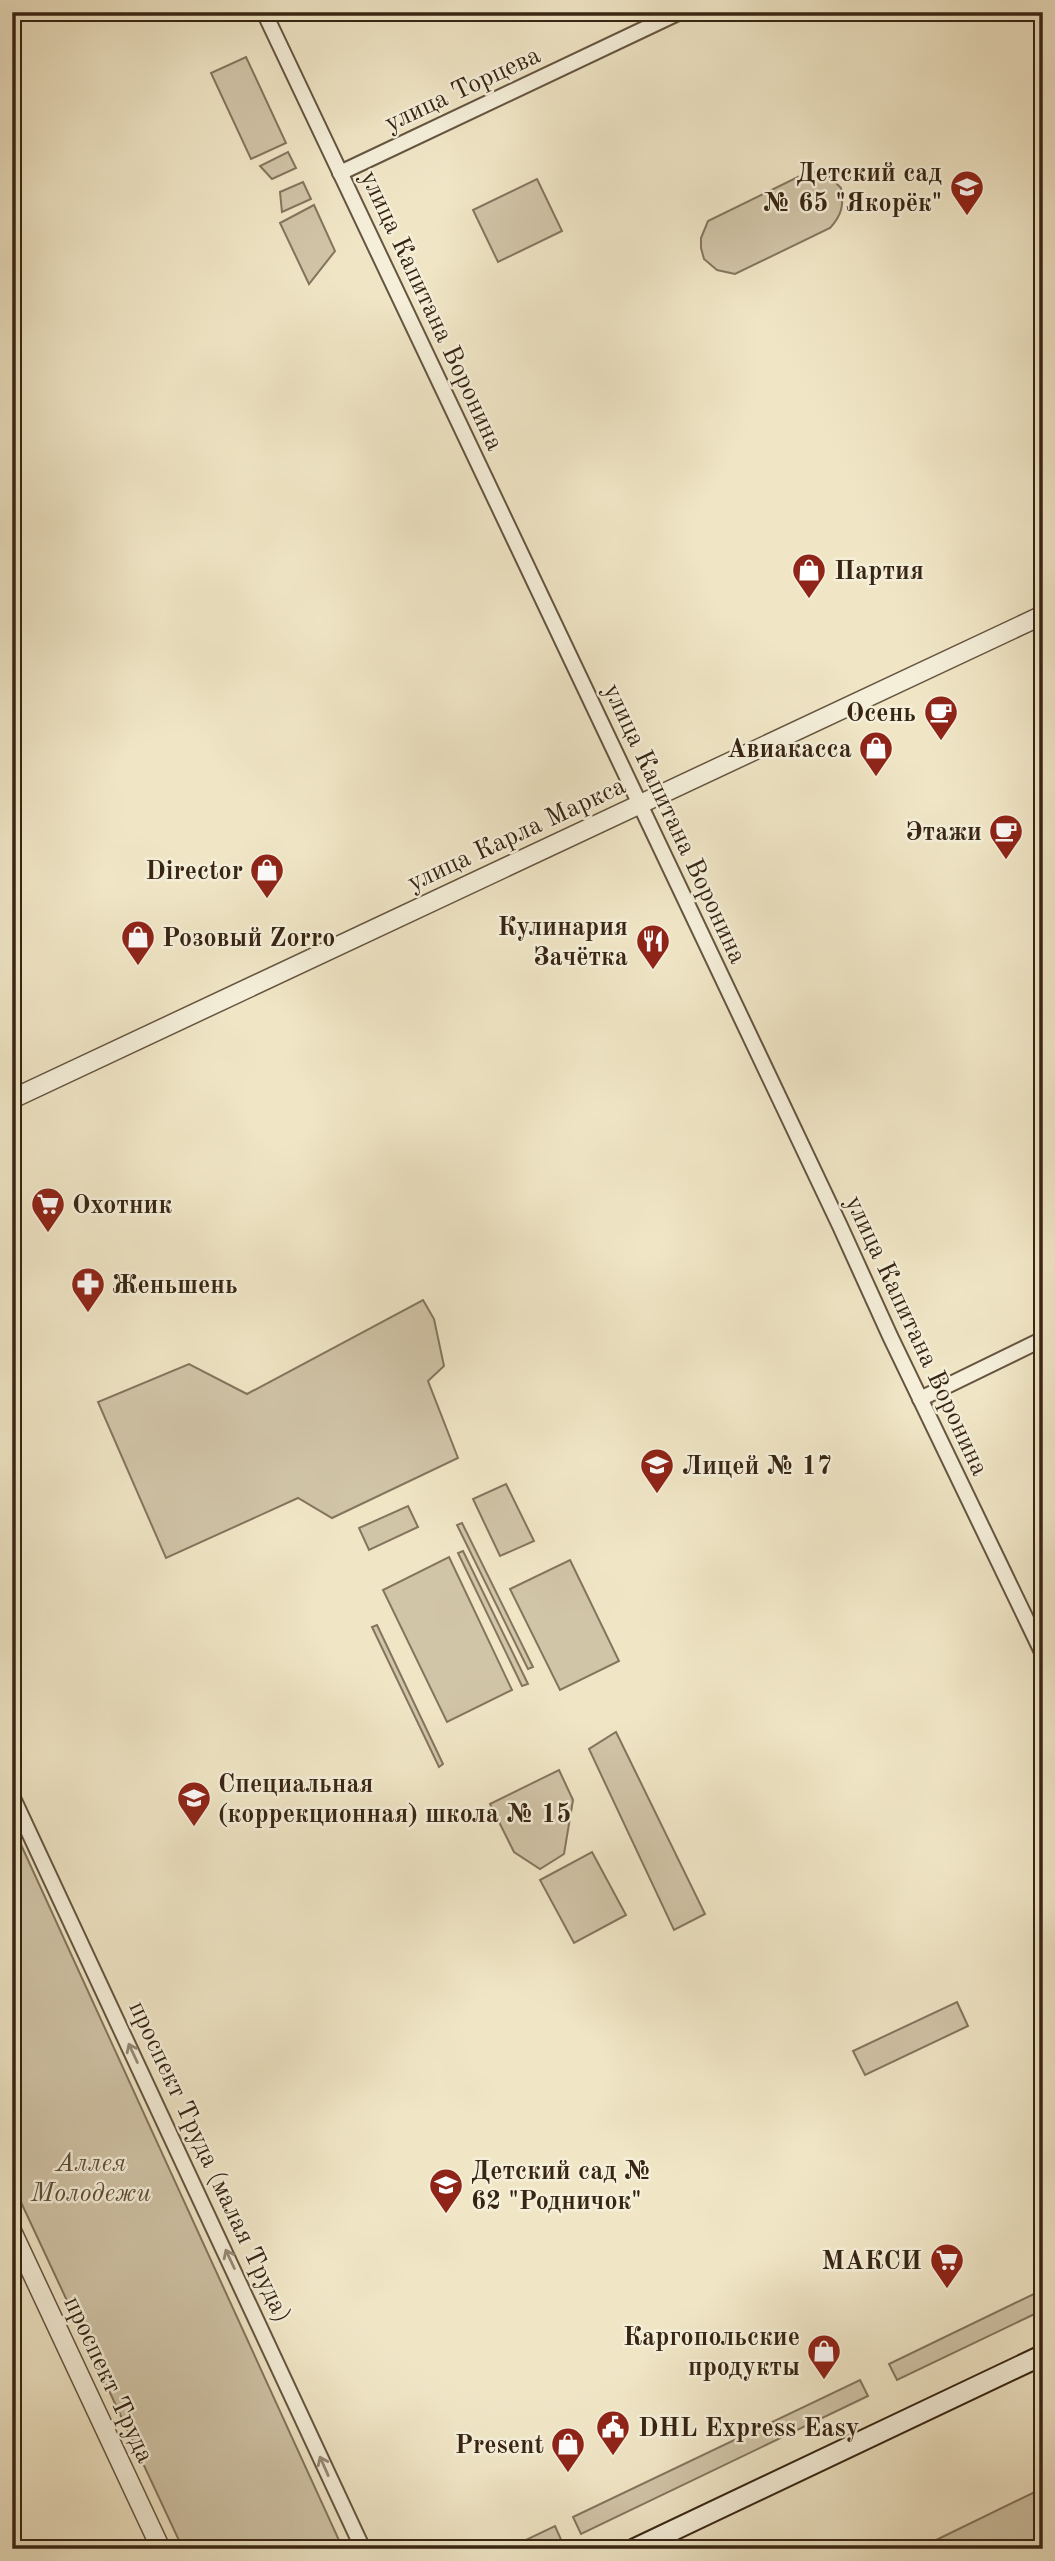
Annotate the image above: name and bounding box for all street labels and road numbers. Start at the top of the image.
street label: улица Торцева [381,42,545,137]
street label: улица Капитана Воронина [355,167,508,455]
street label: улица Капитана Воронина [598,680,751,968]
street label: улица Карла Маркса [404,773,630,897]
street label: улица Капитана Воронина [840,1192,993,1480]
street label: проспект Труда (малая Труда) [123,1997,295,2326]
street label: проспект Труда [58,2293,158,2467]

